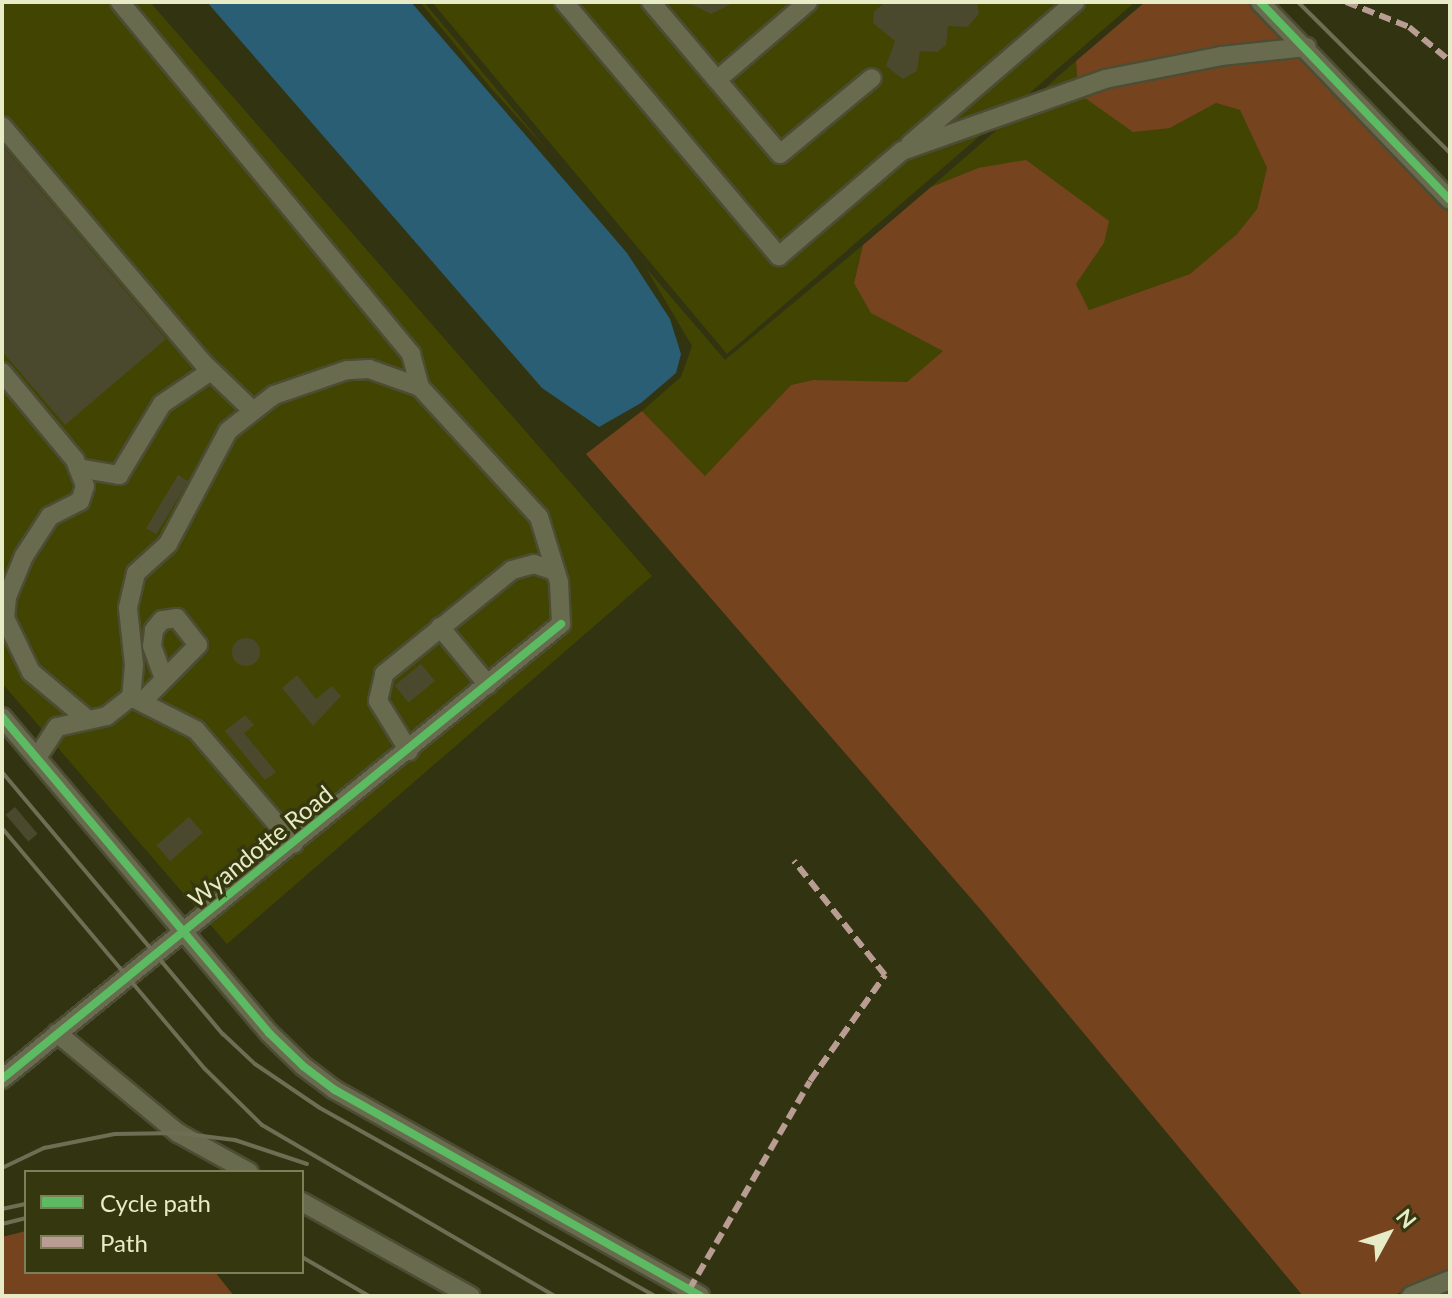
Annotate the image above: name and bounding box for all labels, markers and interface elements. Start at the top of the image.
street label: Wyandotte Road [182,779,338,913]
legend [24,1170,304,1274]
text: Cycle path [100,1188,211,1217]
north arrow [1348,1194,1428,1274]
text: N [1391,1203,1423,1233]
text: Path [100,1228,148,1257]

